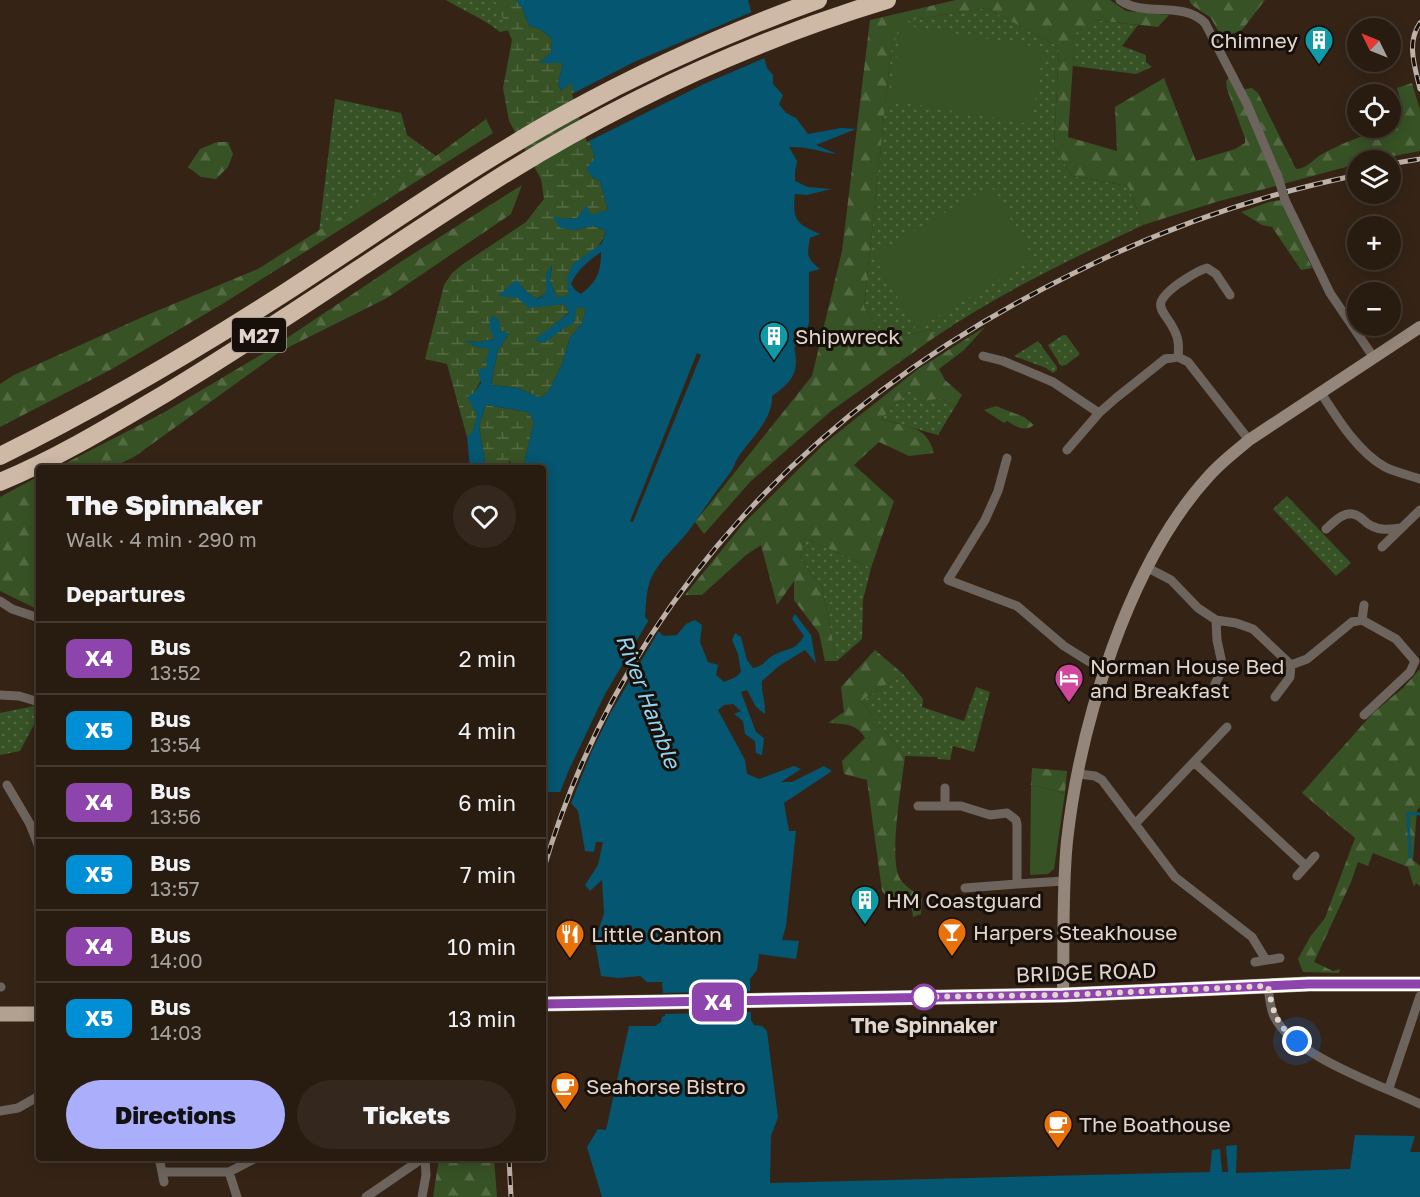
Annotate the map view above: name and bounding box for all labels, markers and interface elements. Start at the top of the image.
north arrow [1347,18,1401,72]
map controls [1347,18,1401,336]
building icon: Chimney [1303,24,1335,66]
place label: Chimney [1210,27,1298,53]
button: locate [1347,84,1401,138]
button: layers [1347,150,1401,204]
button: + [1347,216,1401,270]
button: − [1347,282,1401,336]
road number: M27 [232,318,286,352]
building icon: Shipwreck [758,320,790,362]
place label: Shipwreck [795,323,900,349]
button: heart [453,485,516,548]
text: The Spinnaker [66,488,263,521]
text: Walk · 4 min · 290 m [66,527,257,551]
text: Departures [66,580,185,607]
water label: River Hamble [611,630,688,774]
text: Bus [150,633,191,660]
text: X4 [85,645,113,671]
text: 2 min [459,645,516,672]
place label: Norman House Bed and Breakfast [1090,653,1284,703]
text: 13:52 [150,660,201,684]
hotel icon: Norman House Bed and Breakfast [1053,662,1085,704]
text: Bus [150,705,191,732]
text: X5 [85,717,113,743]
text: 4 min [458,717,516,744]
text: 13:54 [150,732,201,756]
text: Bus [150,777,191,804]
text: X4 [85,789,113,815]
text: 6 min [458,789,516,816]
text: 13:56 [150,804,201,828]
text: Bus [150,849,191,876]
text: X5 [85,861,113,887]
text: 7 min [460,861,516,888]
text: 13:57 [150,876,200,900]
building icon: HM Coastguard [849,884,881,926]
place label: HM Coastguard [886,887,1042,913]
bar icon: Harpers Steakhouse [936,916,968,958]
restaurant icon: Little Canton [554,918,586,960]
place label: Harpers Steakhouse [973,919,1178,945]
text: Bus [150,921,191,948]
place label: Little Canton [591,921,722,947]
text: X4 [85,933,113,959]
text: 10 min [447,933,516,960]
text: 14:00 [150,948,203,972]
street label: BRIDGE ROAD [1015,957,1157,987]
line badge: X4 [691,982,745,1022]
marker: The Spinnaker [911,984,937,1010]
text: X4 [704,989,732,1015]
text: Bus [150,993,191,1020]
text: X5 [85,1005,113,1031]
text: 13 min [448,1005,516,1032]
place label: The Spinnaker [851,1012,997,1038]
text: 14:03 [150,1020,202,1044]
your location [1282,1026,1312,1056]
cafe icon: Seahorse Bistro [549,1070,581,1112]
place label: Seahorse Bistro [586,1073,746,1099]
button: Directions [66,1080,285,1149]
button: Tickets [297,1080,516,1149]
cafe icon: The Boathouse [1042,1108,1074,1150]
place label: The Boathouse [1079,1111,1231,1137]

